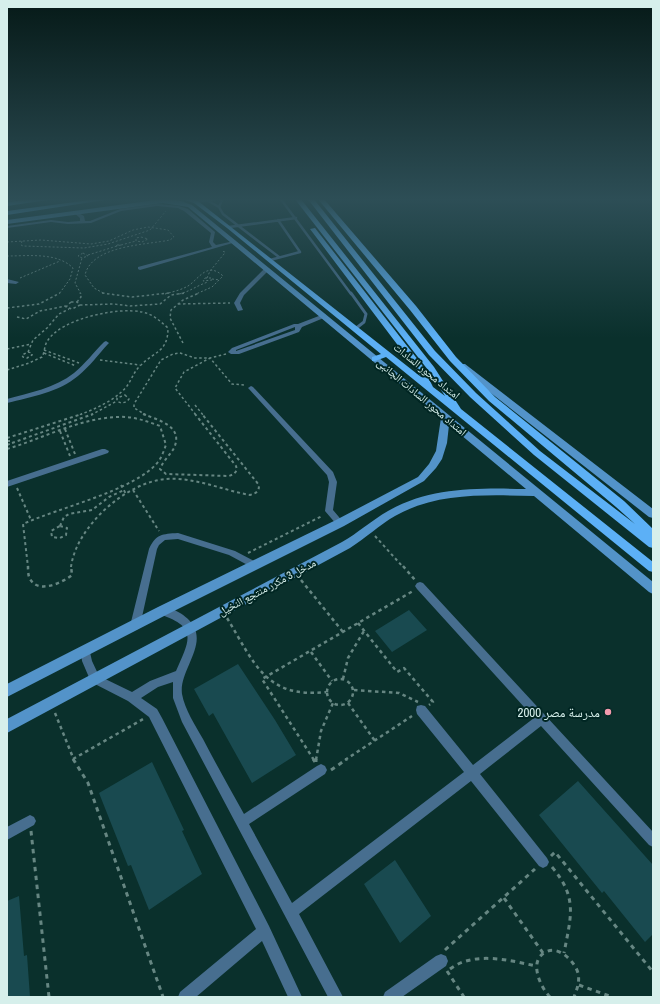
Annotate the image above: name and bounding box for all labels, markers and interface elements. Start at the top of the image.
street label: امتداد محور السادات [391,340,463,402]
street label: امتداد محور السادات الجانبى [374,355,470,439]
street label: مدخل 3 مكرر منتجع النخيل [216,555,318,619]
place label: مدرسة مصر 2000 [518,704,600,721]
marker: مدرسة مصر 2000 [603,707,613,717]

